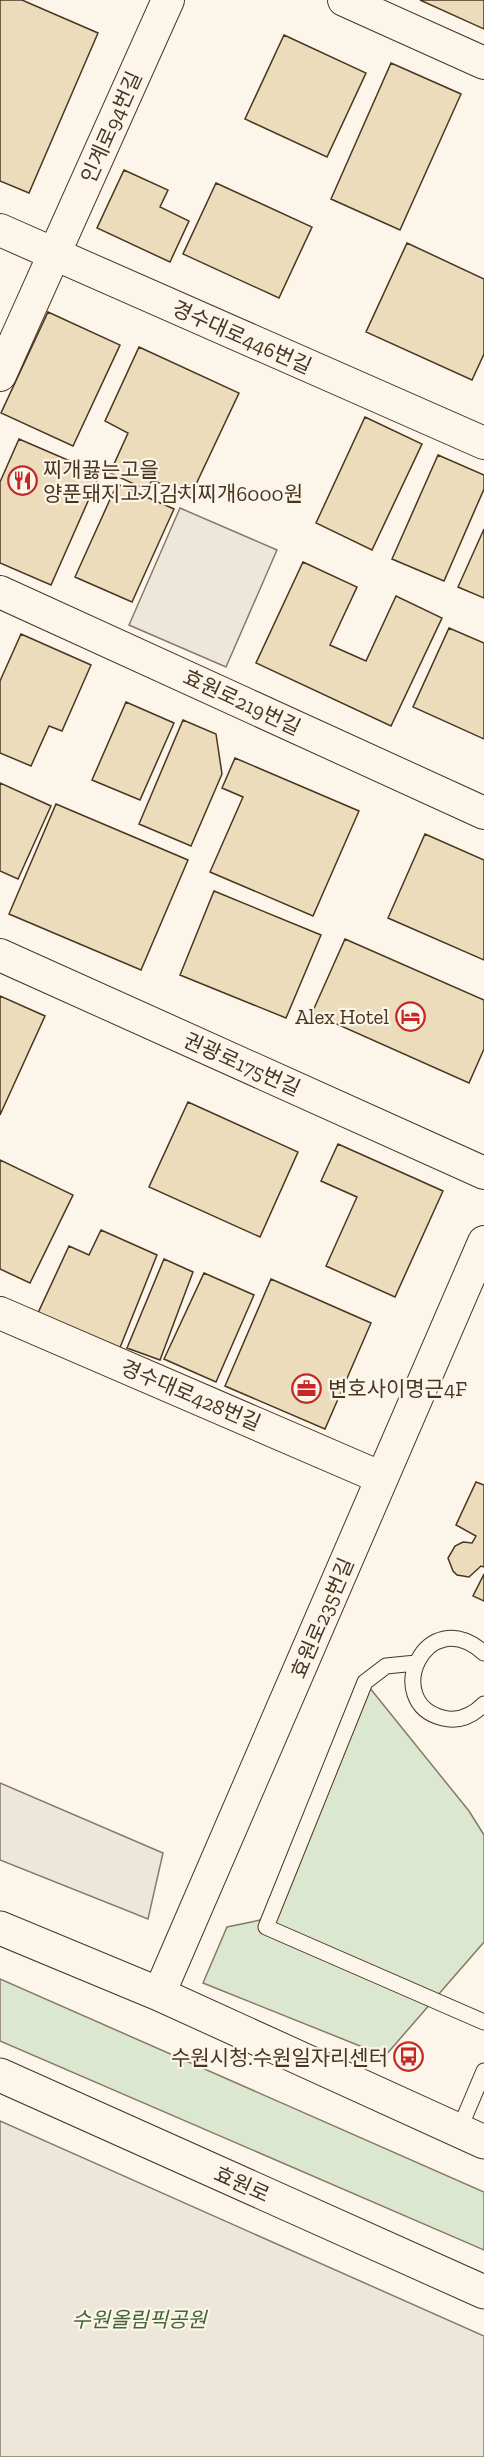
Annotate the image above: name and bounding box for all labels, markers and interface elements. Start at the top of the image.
street label: 인계로94번길 [75,68,147,186]
street label: 경수대로446번길 [169,295,315,379]
place label: 찌개끓는고을 양푼돼지고기김치찌개6000원 [43,457,303,506]
restaurant icon: 찌개끓는고을 양푼돼지고기김치찌개6000원 [6,465,38,497]
street label: 효원로219번길 [179,664,305,740]
hotel icon: Alex Hotel [394,1000,426,1032]
place label: Alex Hotel [295,1004,389,1029]
street label: 권광로175번길 [180,1027,304,1101]
street label: 경수대로428번길 [117,1354,265,1436]
office icon: 변호사이명근4F [291,1372,323,1404]
place label: 변호사이명근4F [328,1376,467,1401]
street label: 효원로235번길 [285,1554,359,1682]
bus stop icon: 수원시청.수원일자리센터 [393,2041,425,2073]
place label: 수원시청.수원일자리센터 [171,2045,388,2070]
street label: 효원로 [210,2161,274,2207]
park label: 수원올림픽공원 [71,2307,208,2332]

